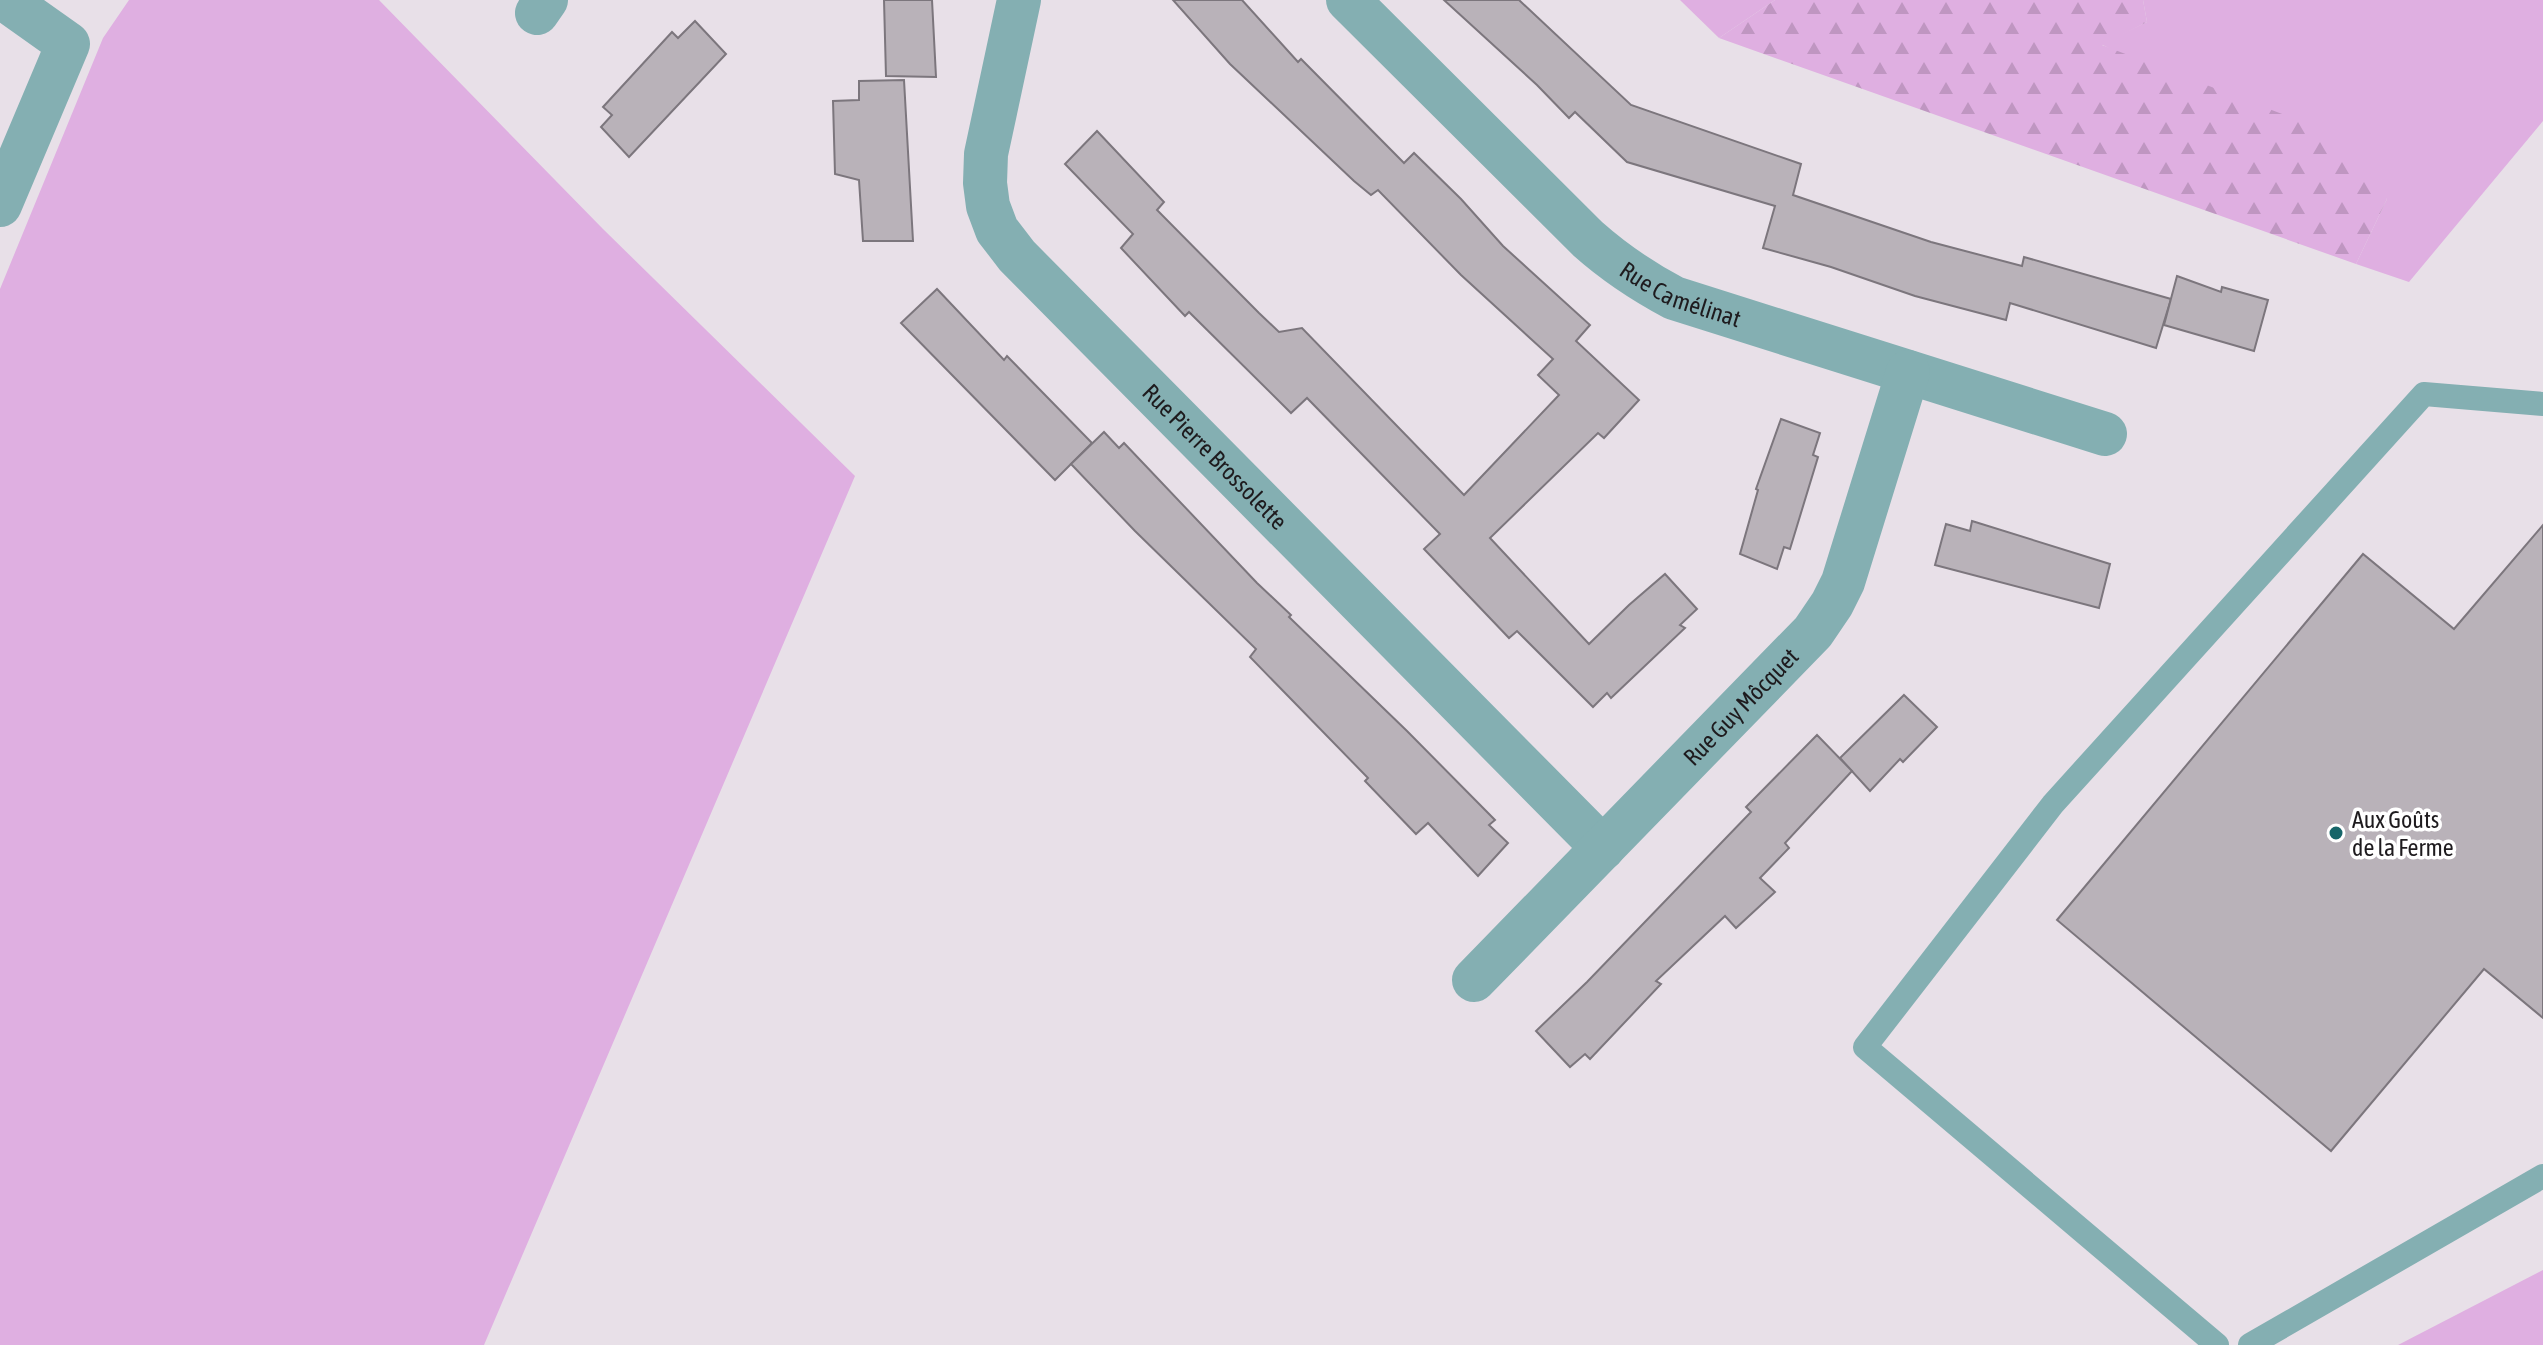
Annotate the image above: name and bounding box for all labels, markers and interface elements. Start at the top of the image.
street label: Rue Camélinat [1615,256,1744,332]
street label: Rue Pierre Brossolette [1138,378,1293,535]
street label: Rue Guy Môcquet [1678,642,1803,770]
place label: Aux Goûts de la Ferme [2352,806,2454,861]
marker: Aux Goûts de la Ferme [2327,824,2345,842]

